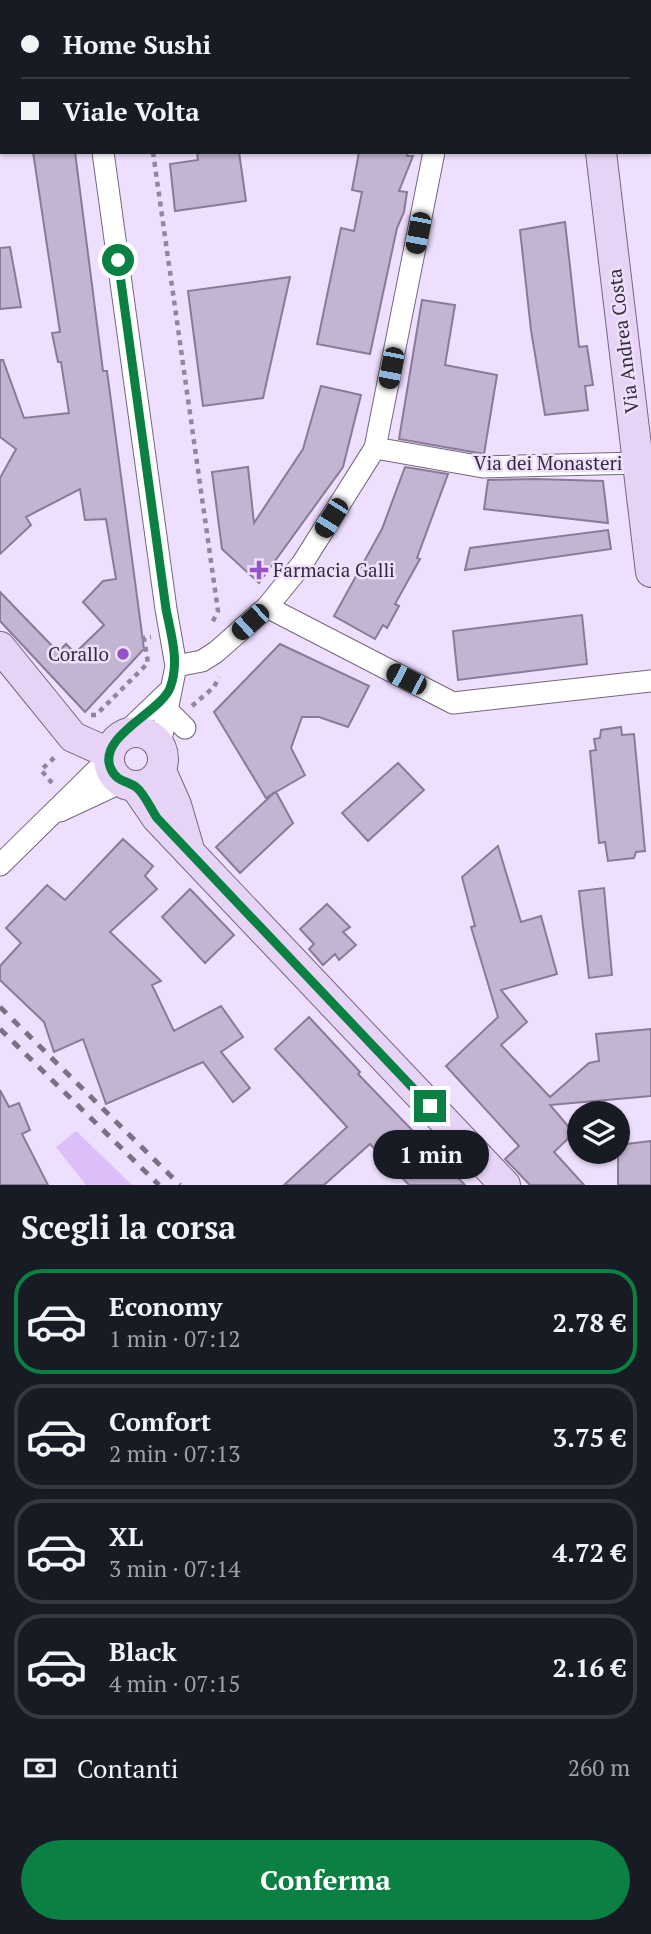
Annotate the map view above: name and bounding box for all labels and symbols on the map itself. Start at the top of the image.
car [404,210,433,256]
route start [102,244,134,276]
street label: Via Andrea Costa [601,267,644,415]
car [377,345,406,391]
street label: Via dei Monasteri [473,450,623,475]
car [311,495,352,541]
place label: Farmacia Galli [273,557,395,582]
marker: Farmacia Galli [251,562,267,578]
car [228,600,273,644]
place label: Corallo [48,641,109,666]
marker: Corallo [115,646,131,662]
car [383,660,430,698]
route end [414,1090,446,1122]
callout: 1 min [372,1130,488,1180]

